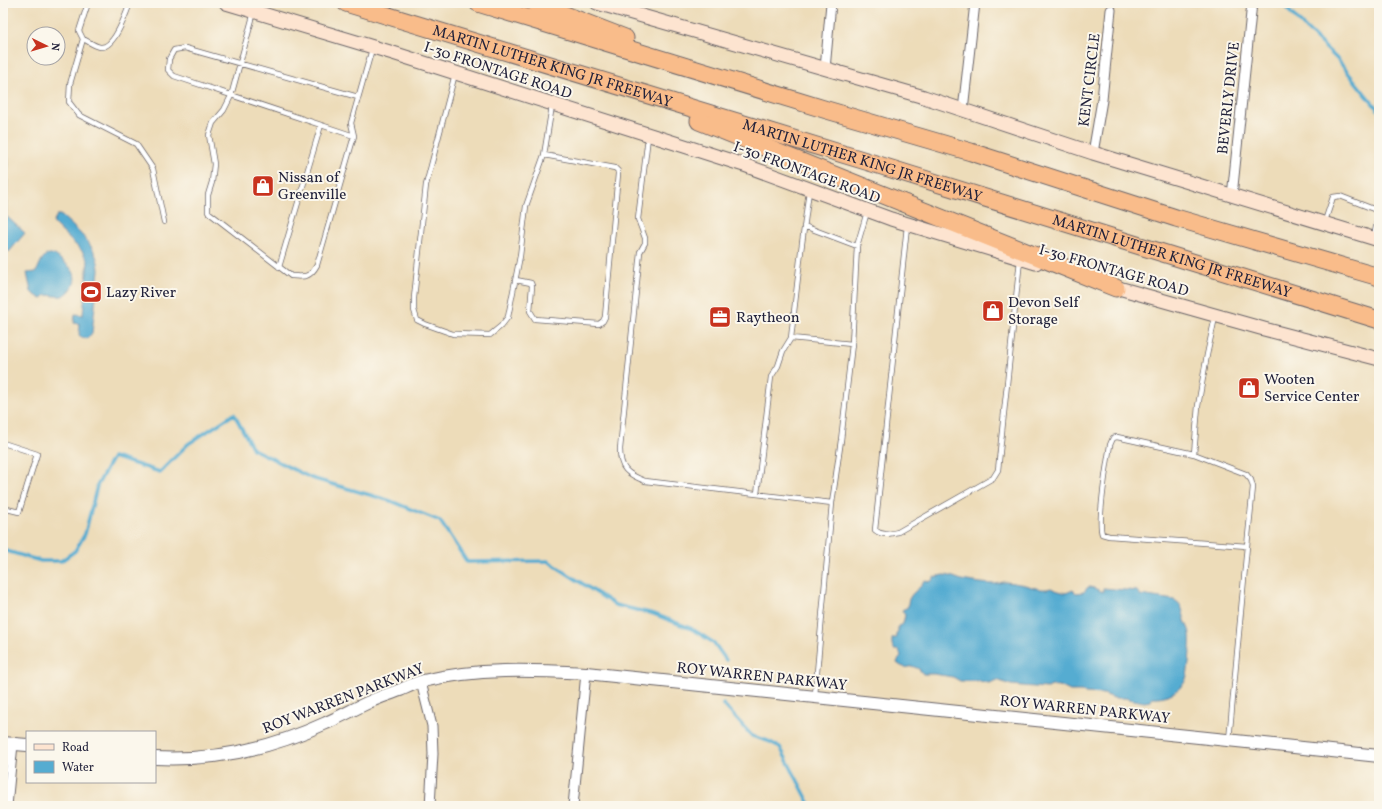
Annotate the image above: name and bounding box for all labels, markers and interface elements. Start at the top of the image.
street label: MARTIN LUTHER KING JR FREEWAY [430,21,675,114]
north arrow [26,26,66,66]
street label: KENT CIRCLE [1074,32,1107,128]
street label: I-30 FRONTAGE ROAD [421,38,574,105]
street label: BEVERLY DRIVE [1213,41,1246,156]
text: N [47,42,62,51]
street label: MARTIN LUTHER KING JR FREEWAY [740,115,985,209]
street label: I-30 FRONTAGE ROAD [730,137,883,210]
place label: Nissan of Greenville [278,168,346,206]
shop icon: Nissan of Greenville [250,173,276,199]
street label: MARTIN LUTHER KING JR FREEWAY [1049,210,1295,304]
street label: I-30 FRONTAGE ROAD [1036,240,1191,303]
sports icon: Lazy River [78,279,104,305]
place label: Lazy River [106,283,176,304]
place label: Devon Self Storage [1008,293,1080,331]
shop icon: Devon Self Storage [980,298,1006,324]
office icon: Raytheon [707,304,733,330]
place label: Raytheon [736,308,800,329]
place label: Wooten Service Center [1264,370,1359,408]
shop icon: Wooten Service Center [1236,375,1262,401]
street label: ROY WARREN PARKWAY [676,658,849,697]
street label: ROY WARREN PARKWAY [260,659,428,740]
street label: ROY WARREN PARKWAY [999,691,1172,730]
legend [26,731,156,783]
text: Road [62,740,89,756]
text: Water [62,760,94,776]

